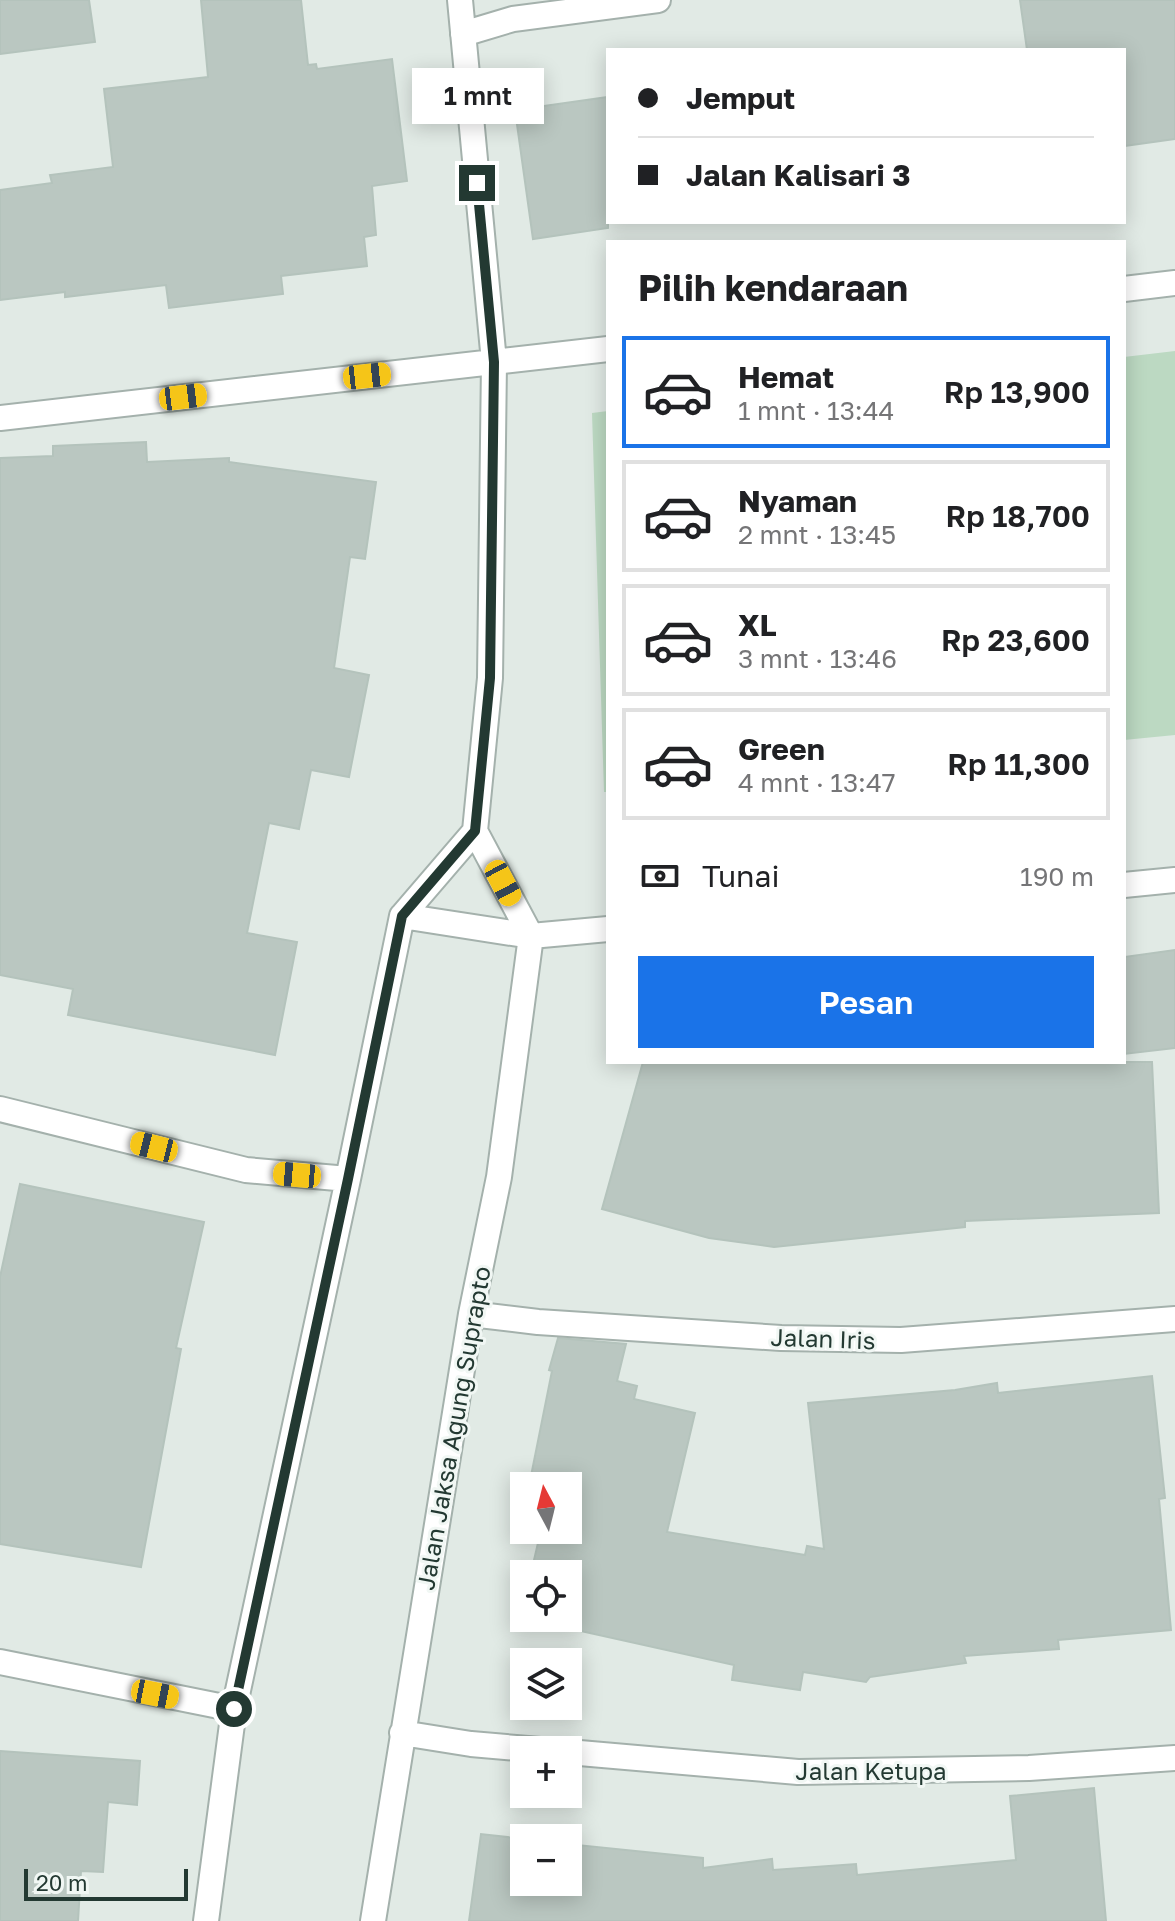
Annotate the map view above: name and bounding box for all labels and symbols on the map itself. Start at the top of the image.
callout: 1 mnt [411,67,543,123]
route end [459,165,495,201]
car [342,362,392,390]
car [158,382,208,412]
car [481,856,525,910]
car [128,1130,180,1164]
car [272,1161,322,1189]
street label: Jalan Jaksa Agung Suprapto [410,1264,496,1592]
street label: Jalan Iris [770,1322,876,1354]
north arrow [510,1472,582,1544]
car [129,1678,181,1710]
route start [216,1691,252,1727]
street label: Jalan Ketupa [795,1756,947,1785]
scale bar [24,1865,188,1901]

